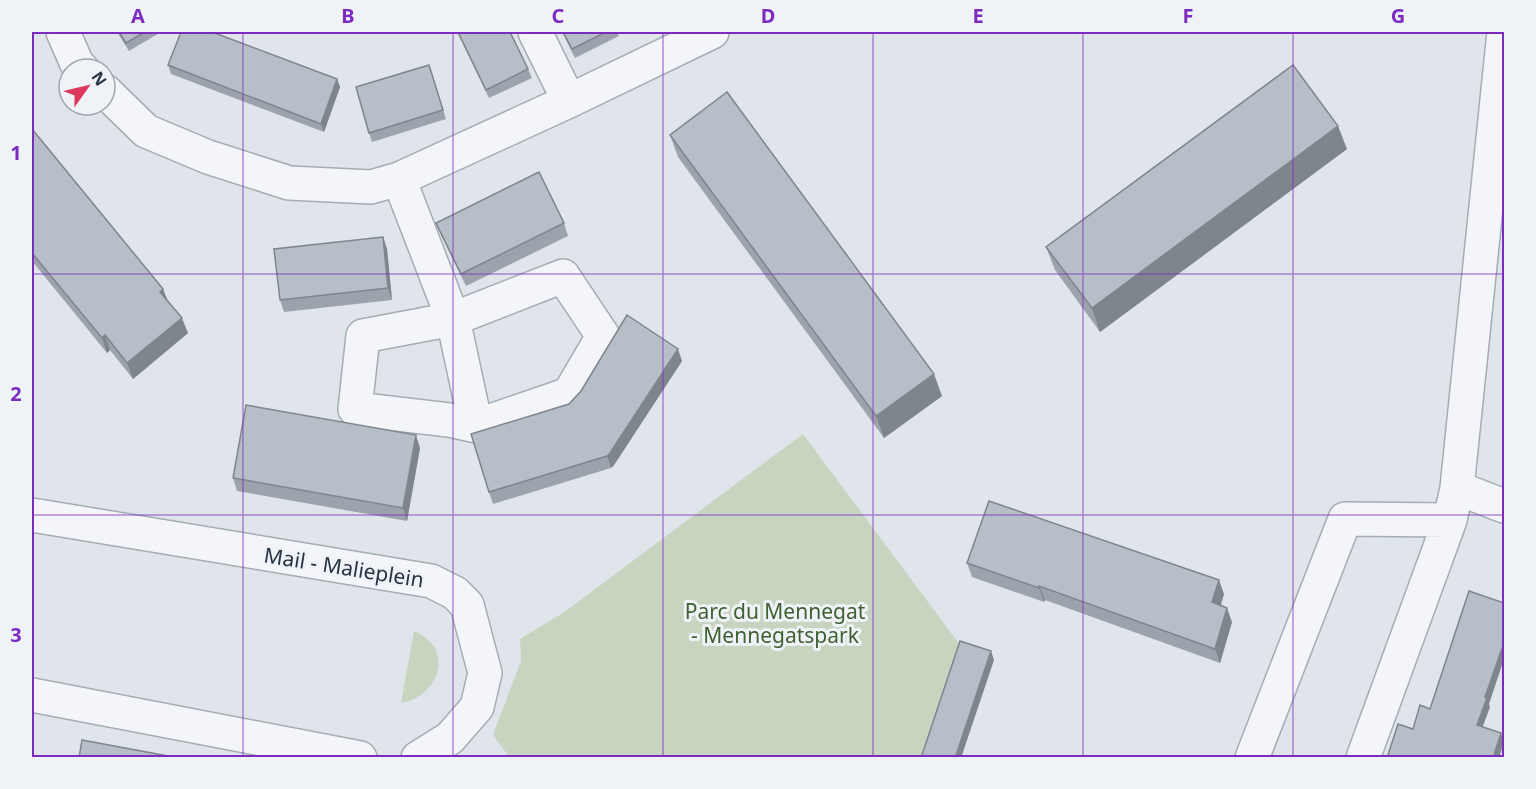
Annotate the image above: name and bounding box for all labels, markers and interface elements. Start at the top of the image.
text: A [131,2,145,29]
text: B [341,2,355,29]
text: C [552,2,565,29]
text: D [761,2,775,29]
text: E [972,2,984,29]
text: F [1183,2,1193,29]
text: G [1391,2,1405,29]
north arrow [57,57,117,117]
text: N [87,67,112,90]
text: 1 [10,139,22,166]
text: 2 [10,380,22,407]
street label: Mail - Malieplein [262,541,426,593]
park label: Parc du Mennegat - Mennegatspark [685,597,866,649]
text: 3 [10,621,22,648]

